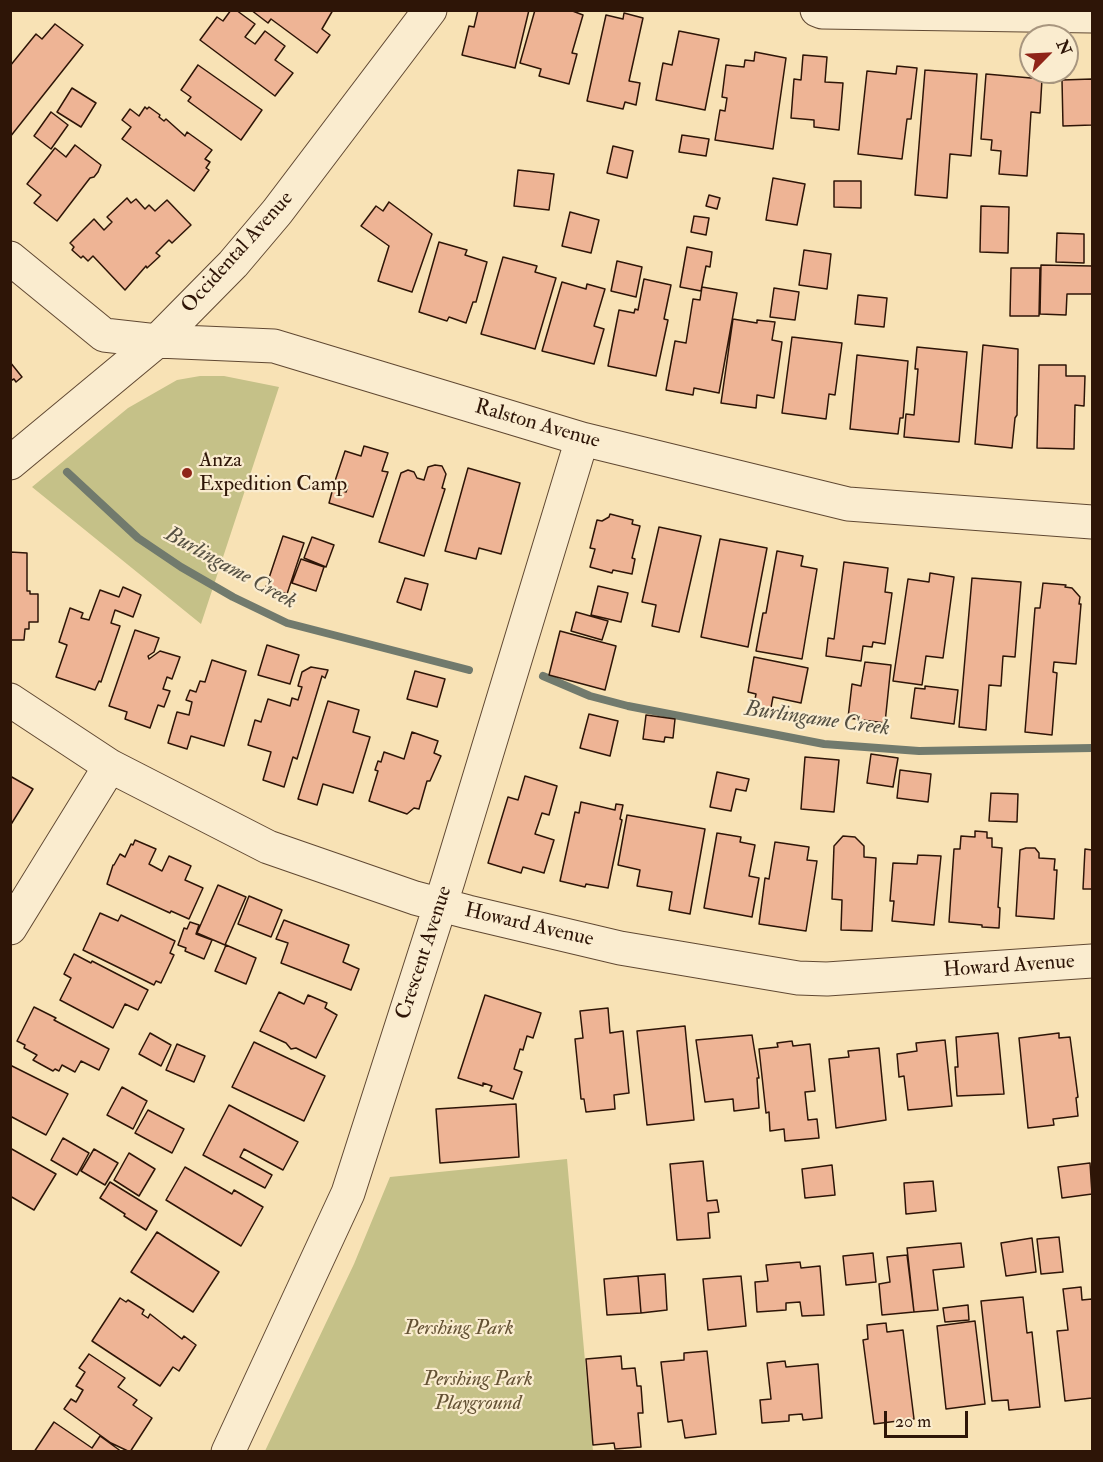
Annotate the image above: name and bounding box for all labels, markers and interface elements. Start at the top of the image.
north arrow [1019,24,1079,84]
text: N [1052,37,1076,58]
street label: Occidental Avenue [177,187,299,319]
street label: Ralston Avenue [471,395,603,455]
place label: Anza Expedition Camp [199,448,347,498]
marker: Anza Expedition Camp [180,466,194,480]
water label: Burlingame Creek [160,522,300,616]
water label: Burlingame Creek [743,697,891,743]
street label: Crescent Avenue [392,883,458,1023]
street label: Howard Avenue [462,899,596,953]
street label: Howard Avenue [942,950,1076,984]
park label: Pershing Park [404,1316,514,1342]
park label: Pershing Park Playground [423,1367,533,1417]
scale bar [887,1399,971,1437]
text: 20 m [895,1410,931,1433]

